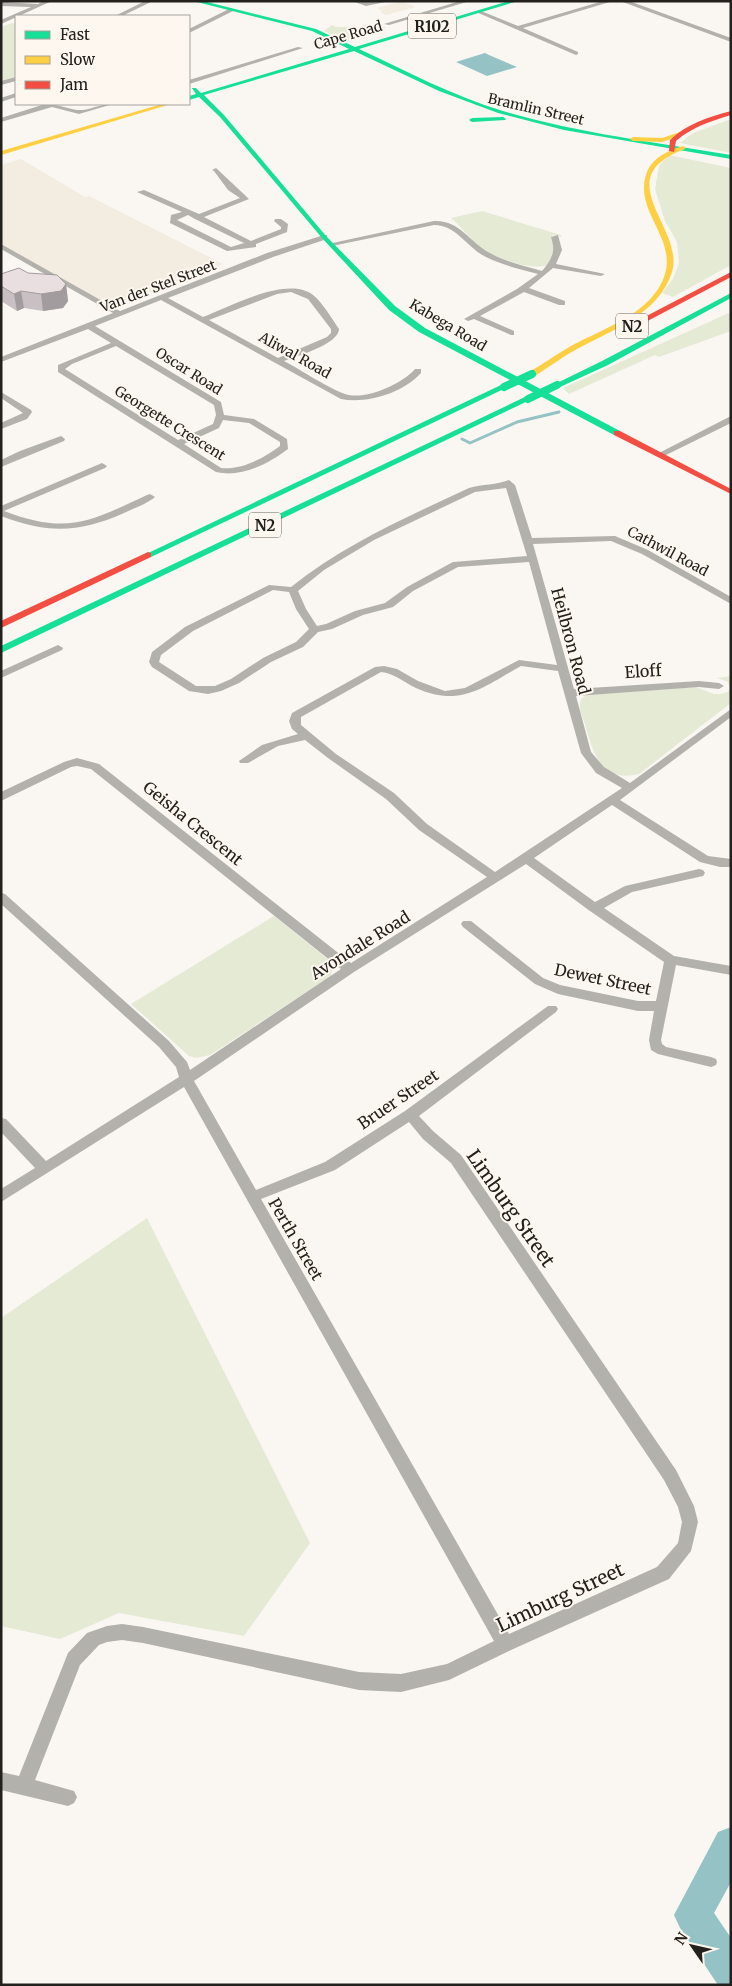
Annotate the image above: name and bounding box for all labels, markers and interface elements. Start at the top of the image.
road number: R102 [408,14,456,38]
legend [15,15,190,105]
street label: Cape Road [312,17,385,53]
text: Fast [60,25,90,44]
text: Slow [60,50,95,69]
text: Jam [59,75,88,94]
street label: Bramlin Street [486,89,586,129]
street label: Van der Stel Street [97,255,219,317]
street label: Kabega Road [406,295,490,355]
road number: N2 [616,314,648,338]
street label: Aliwal Road [255,327,335,382]
street label: Oscar Road [152,343,226,399]
street label: Georgette Crescent [111,382,229,465]
road number: N2 [249,512,281,538]
street label: Cathwil Road [624,522,712,580]
street label: Heilbron Road [547,585,595,697]
street label: Eloff [624,660,663,682]
street label: Geisha Crescent [139,777,247,870]
street label: Avondale Road [306,906,414,984]
street label: Dewet Street [553,959,654,999]
street label: Bruer Street [354,1064,443,1133]
street label: Limburg Street [462,1145,561,1272]
street label: Perth Street [264,1194,328,1284]
street label: Limburg Street [492,1557,628,1637]
north arrow [667,1921,717,1971]
text: N [671,1929,692,1948]

